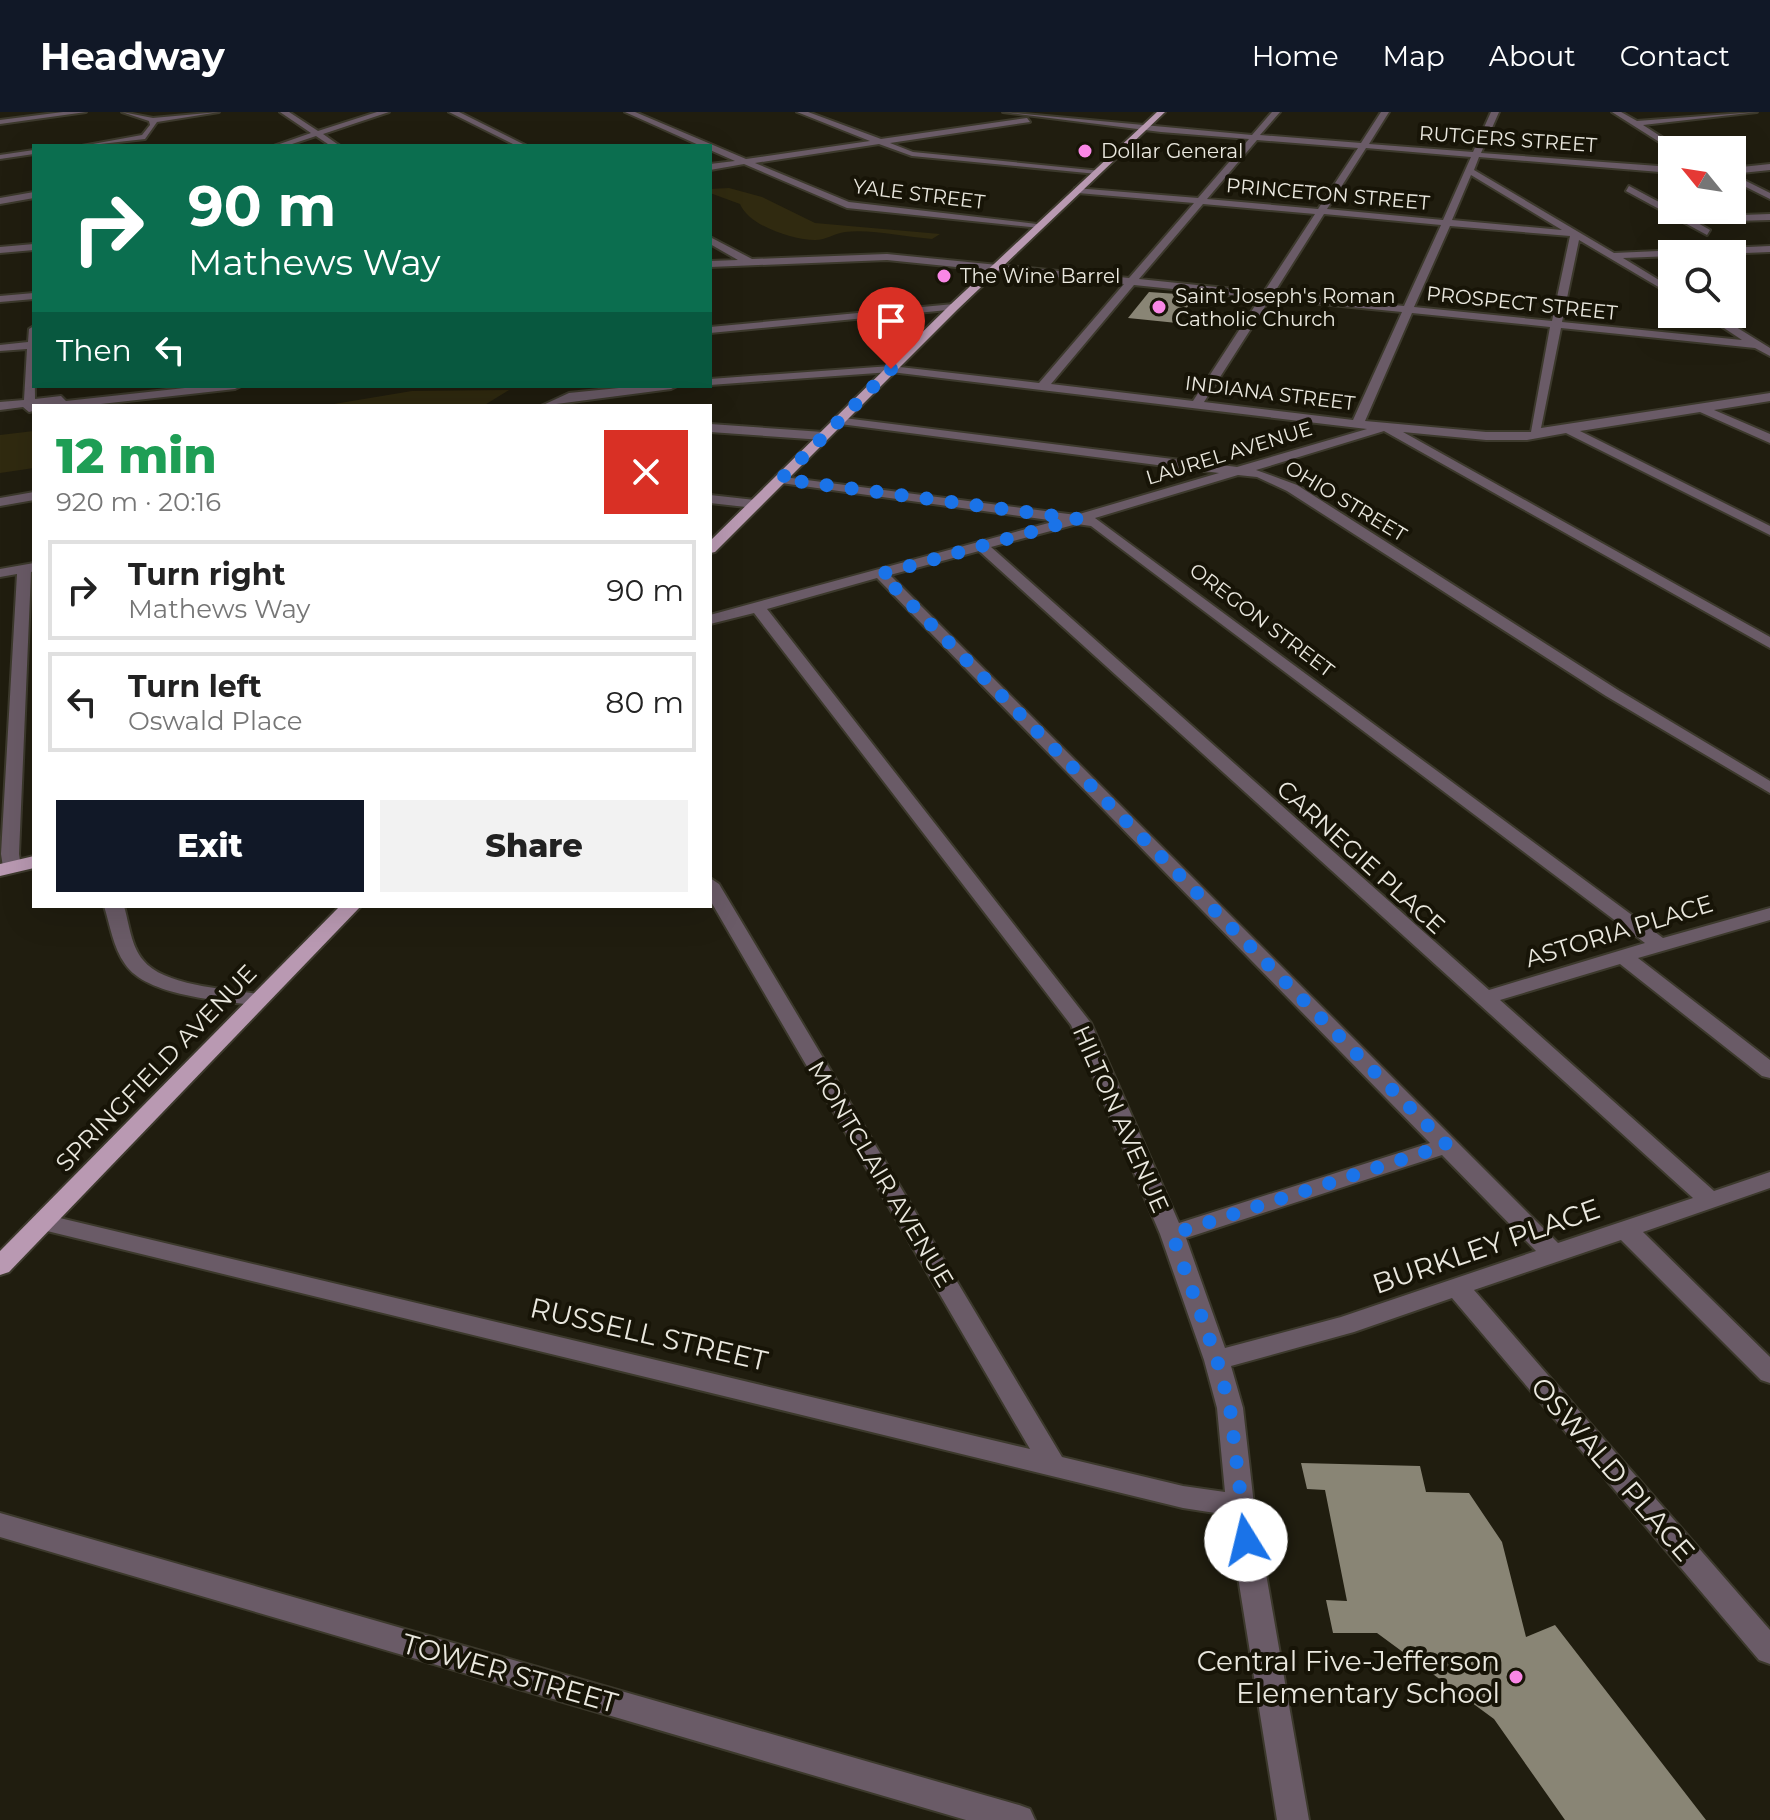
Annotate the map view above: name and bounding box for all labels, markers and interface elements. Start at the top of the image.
text: Headway [40,33,225,80]
text: Home [1252,39,1339,73]
text: Map [1383,39,1445,73]
text: About [1489,39,1576,73]
text: Contact [1620,39,1730,73]
street label: RUTGERS STREET [1418,121,1598,157]
north arrow [1658,136,1746,224]
map controls [1658,136,1746,328]
place label: Dollar General [1101,139,1243,163]
marker: Dollar General [1076,142,1094,160]
text: 90 m [188,172,336,240]
street label: PRINCETON STREET [1225,173,1431,215]
street label: YALE STREET [852,174,987,214]
icon: right [56,176,160,280]
text: Mathews Way [188,240,440,284]
button: search [1658,240,1746,328]
place label: The Wine Barrel [960,264,1120,288]
marker: The Wine Barrel [935,267,953,285]
street label: PROSPECT STREET [1425,281,1619,325]
place label: Saint Joseph's Roman Catholic Church [1175,284,1395,331]
pin [857,287,925,369]
marker: Saint Joseph's Roman Catholic Church [1150,298,1168,316]
icon: arrive [869,299,913,343]
icon: left [148,328,192,372]
text: Then [56,332,132,369]
street label: INDIANA STREET [1184,371,1357,415]
street label: LAUREL AVENUE [1143,416,1315,490]
text: 12 min [56,427,217,485]
button: close [604,430,688,514]
street label: OHIO STREET [1281,455,1412,547]
text: 920 m · 20:16 [56,486,221,518]
text: Turn right [128,556,285,593]
street label: OREGON STREET [1185,558,1339,682]
icon: right [60,568,104,612]
text: 90 m [606,572,684,609]
text: Mathews Way [128,593,310,625]
text: Turn left [128,668,261,705]
icon: left [60,680,104,724]
text: 80 m [605,684,684,721]
text: Oswald Place [128,705,302,737]
street label: CARNEGIE PLACE [1271,774,1451,940]
button: Exit [56,800,364,892]
button: Share [380,800,688,892]
street label: ASTORIA PLACE [1522,889,1716,973]
street label: SPRINGFIELD AVENUE [50,958,262,1178]
street label: HILTON AVENUE [1067,1021,1175,1217]
street label: MONTCLAIR AVENUE [802,1056,960,1292]
street label: BURKLEY PLACE [1368,1191,1604,1301]
street label: RUSSELL STREET [527,1290,771,1378]
street label: OSWALD PLACE [1524,1370,1702,1568]
position arrow [1204,1498,1288,1582]
street label: TOWER STREET [398,1626,622,1720]
place label: Central Five-Jefferson Elementary School [1197,1644,1500,1710]
marker: Central Five-Jefferson Elementary School [1507,1668,1525,1686]

